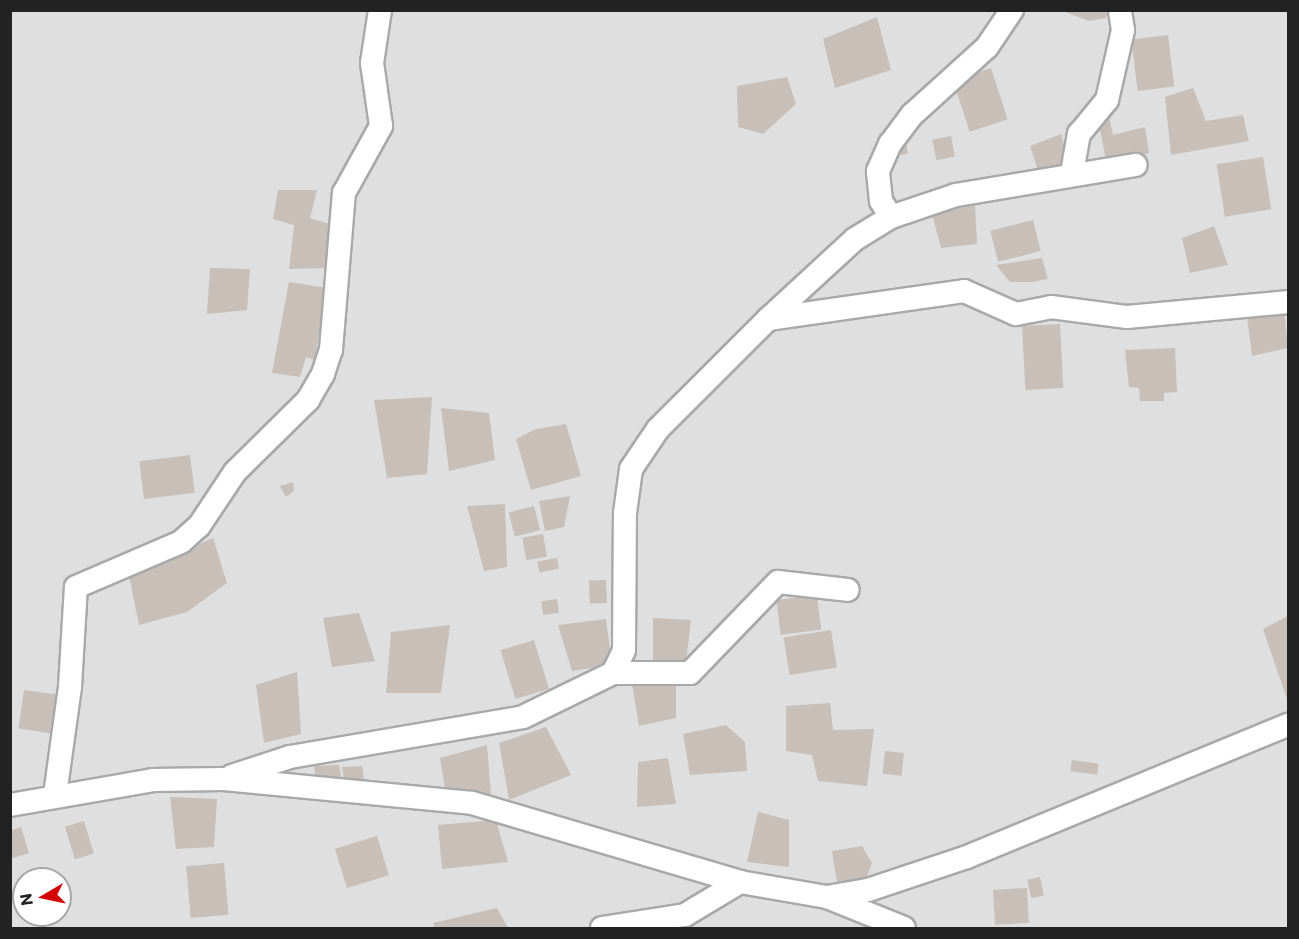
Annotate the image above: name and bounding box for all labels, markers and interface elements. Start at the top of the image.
north arrow [12,867,72,927]
text: N [15,892,36,907]

